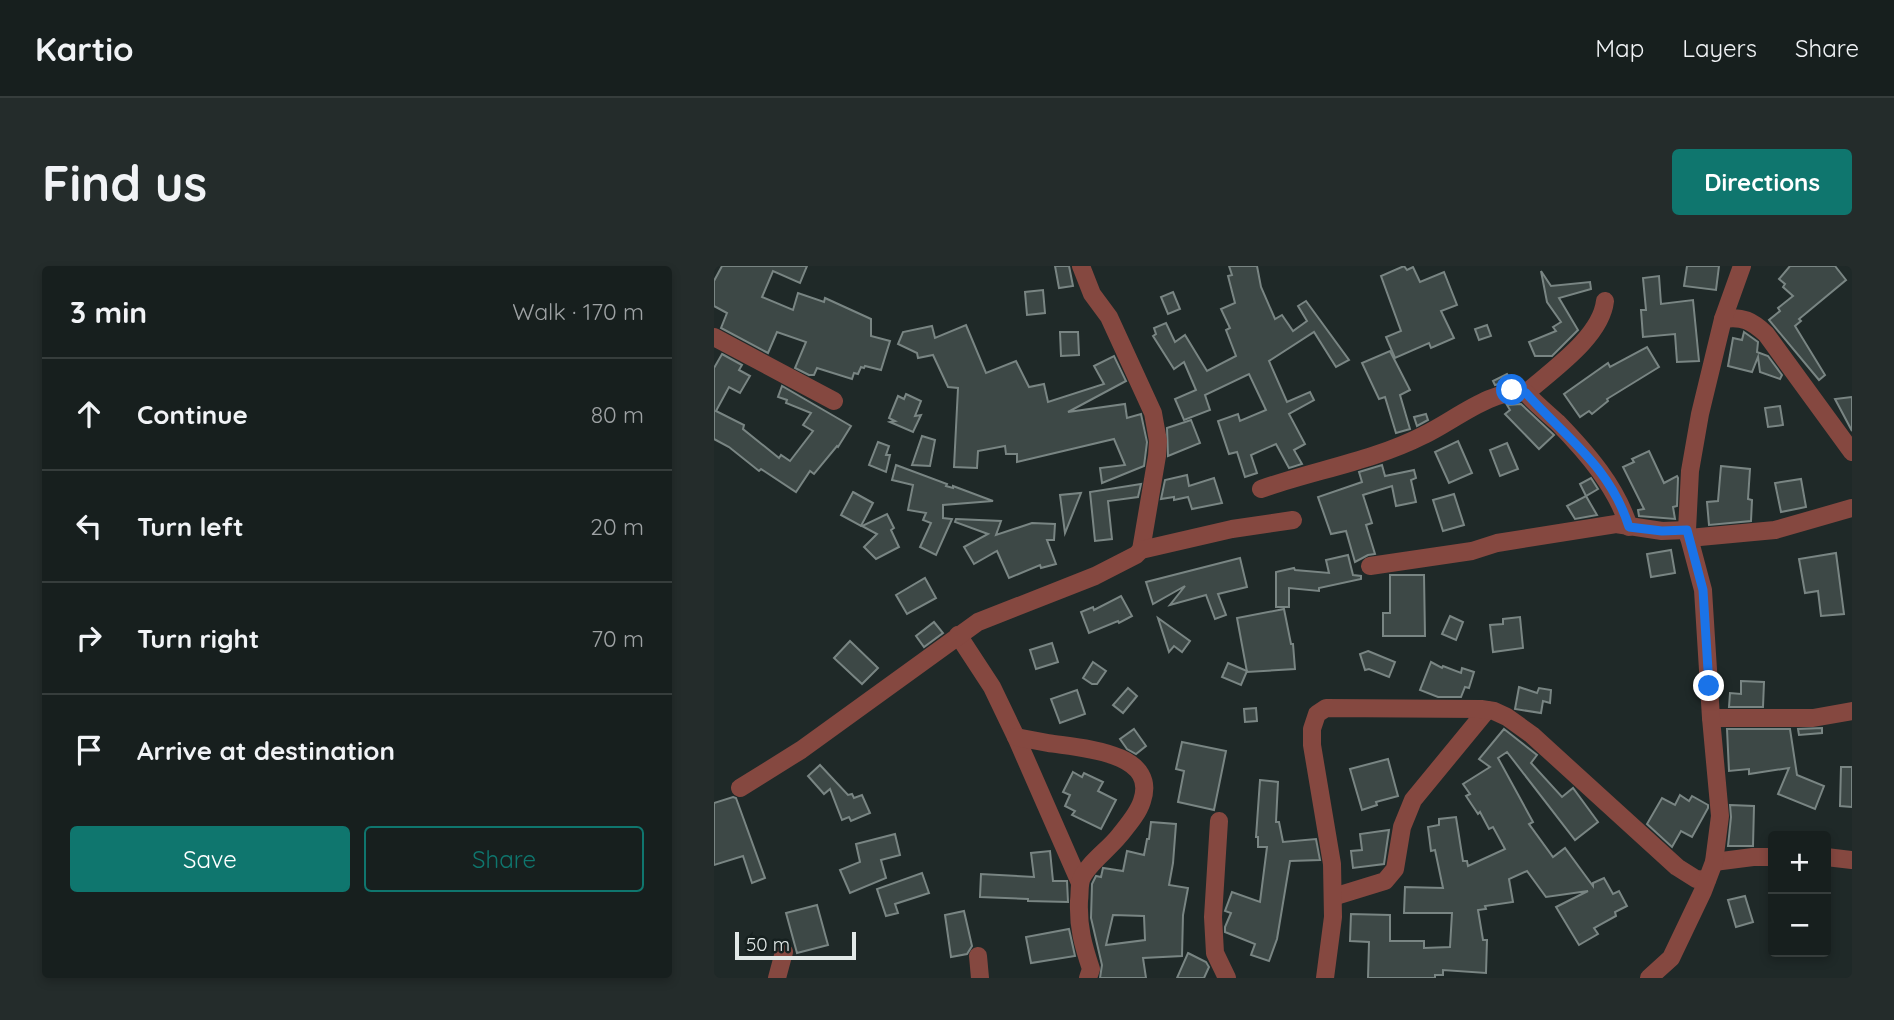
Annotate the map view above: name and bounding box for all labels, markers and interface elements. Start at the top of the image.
text: Kartio [35,28,134,69]
text: Map [1595,33,1644,63]
text: Layers [1682,33,1757,63]
text: Share [1795,33,1859,63]
button: Directions [1672,149,1852,215]
text: Find us [42,152,207,213]
text: 3 min [70,293,147,331]
text: Walk · 170 m [512,297,644,326]
route start [1496,374,1527,405]
icon: ahead [70,395,108,433]
text: Continue [137,398,248,431]
text: 80 m [591,400,644,429]
icon: left [70,507,108,545]
text: Turn left [137,510,244,543]
text: 20 m [590,512,644,541]
icon: right [70,619,108,657]
text: Turn right [137,622,259,655]
text: 70 m [591,624,644,653]
route end [1693,670,1724,701]
icon: arrive [70,731,108,769]
text: Arrive at destination [137,734,395,767]
button: Save [70,826,350,892]
button: Share [364,826,644,892]
map controls [1768,831,1831,957]
button: + [1768,831,1831,894]
button: − [1768,894,1831,957]
scale bar [735,929,856,961]
text: 50 m [746,932,790,956]

